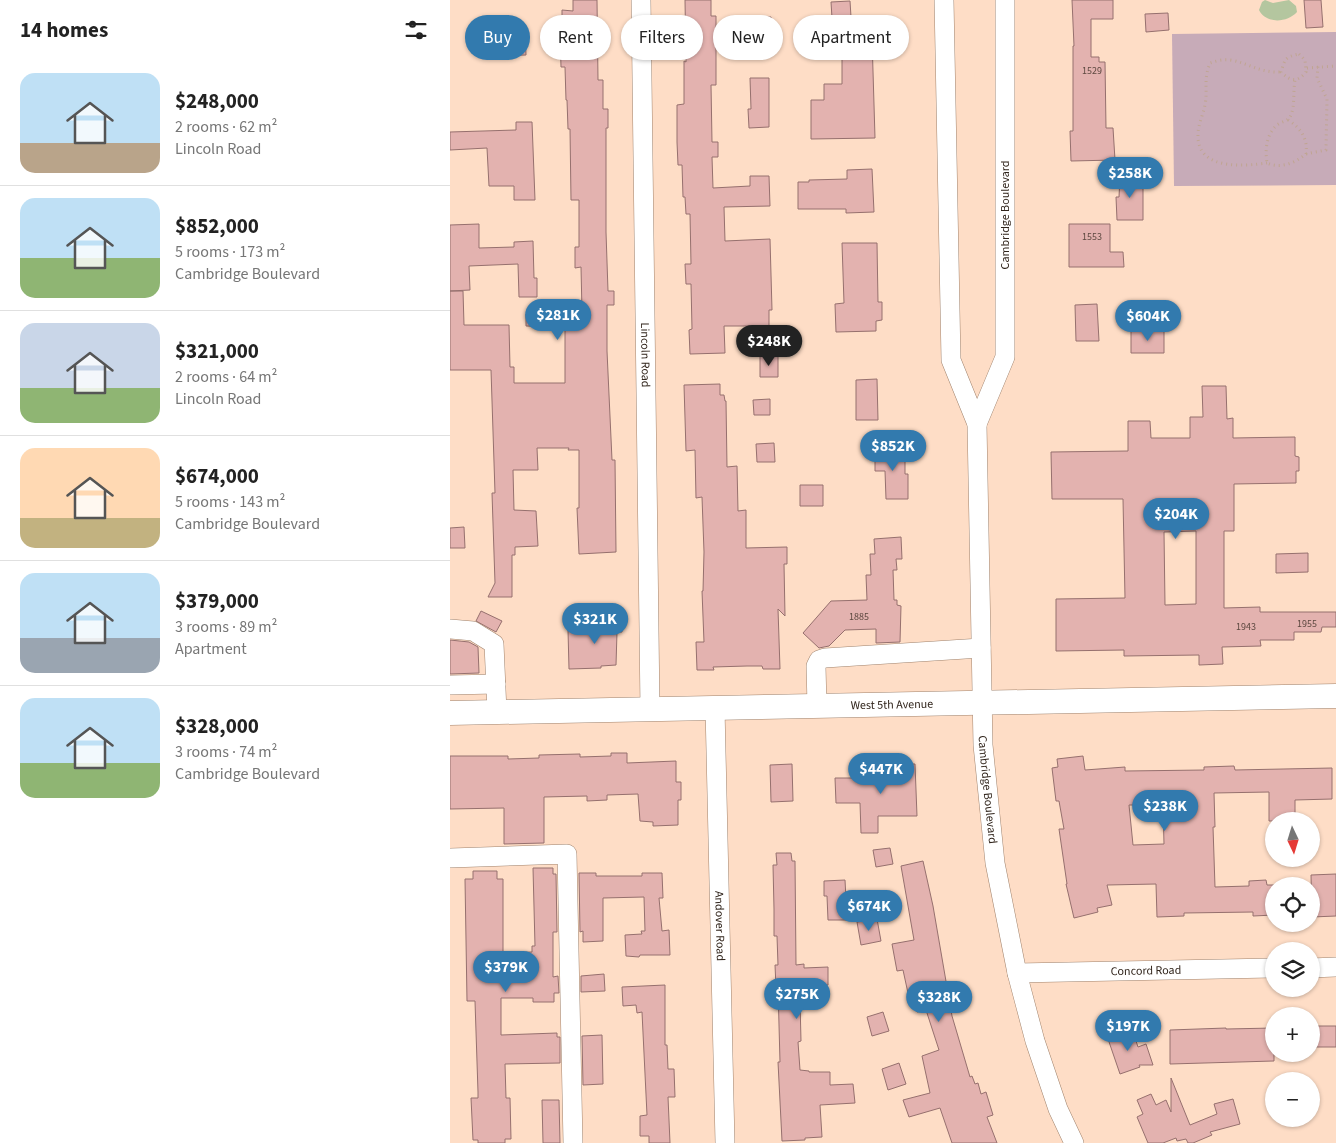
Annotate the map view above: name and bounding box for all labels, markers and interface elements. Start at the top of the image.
text: 14 homes [20,15,108,45]
chip: Buy [465,15,530,60]
chip: Rent [540,15,611,60]
chip: Filters [621,15,703,60]
chip: New [713,15,783,60]
chip: Apartment [793,15,909,60]
icon: filters [402,16,430,44]
house number: 1529 [1082,64,1102,78]
text: $248,000 [175,86,259,116]
icon: home [60,93,120,153]
text: 2 rooms · 62 m² [175,116,277,138]
text: Lincoln Road [175,138,261,160]
pin: $258K [1095,156,1165,199]
street label: Cambridge Boulevard [997,161,1014,269]
text: $258K [1108,162,1152,184]
text: $852,000 [175,211,259,241]
icon: home [60,218,120,278]
house number: 1553 [1082,230,1102,244]
text: 5 rooms · 173 m² [175,241,285,263]
text: Cambridge Boulevard [175,263,320,285]
pin: $281K [523,298,593,341]
pin: $604K [1113,300,1183,342]
text: $281K [536,304,580,326]
text: $604K [1126,305,1170,327]
street label: Lincoln Road [637,322,654,388]
pin: $248K [734,324,804,367]
text: $248K [747,330,791,352]
text: $321,000 [175,336,259,366]
icon: home [60,343,120,403]
text: 2 rooms · 64 m² [175,366,277,388]
text: Lincoln Road [175,388,261,410]
pin: $852K [858,430,928,472]
text: $852K [871,435,915,457]
text: $674,000 [175,461,259,491]
icon: home [60,468,120,528]
text: 5 rooms · 143 m² [175,491,285,513]
pin: $204K [1141,498,1211,540]
text: $204K [1154,503,1198,525]
text: Cambridge Boulevard [175,513,320,535]
text: $379,000 [175,586,259,616]
icon: home [60,593,120,653]
pin: $321K [560,602,630,645]
text: $321K [573,608,617,630]
house number: 1885 [849,610,869,624]
text: 3 rooms · 89 m² [175,616,277,638]
house number: 1955 [1297,617,1317,631]
house number: 1943 [1236,620,1256,634]
text: Apartment [175,638,247,660]
street label: West 5th Avenue [850,695,933,714]
text: $328,000 [175,711,259,741]
icon: home [60,718,120,778]
street label: Cambridge Boulevard [974,735,1001,845]
text: 3 rooms · 74 m² [175,741,277,763]
pin: $447K [846,752,916,795]
text: $447K [859,758,903,780]
text: Cambridge Boulevard [175,763,320,785]
pin: $238K [1130,790,1200,832]
text: $238K [1143,795,1187,817]
north arrow [1265,812,1320,868]
map controls [1265,812,1320,1127]
button: locate [1265,877,1320,932]
pin: $674K [834,890,904,932]
street label: Andover Road [711,891,729,961]
text: $674K [847,895,891,917]
button: layers [1265,942,1320,997]
pin: $379K [471,950,541,993]
text: $379K [484,956,528,978]
street label: Concord Road [1111,961,1181,980]
pin: $275K [762,978,832,1020]
pin: $328K [904,980,974,1023]
text: $275K [775,983,819,1005]
text: $328K [917,986,961,1008]
button: + [1265,1007,1320,1062]
pin: $197K [1093,1010,1163,1052]
text: $197K [1106,1015,1150,1037]
button: − [1265,1072,1320,1127]

